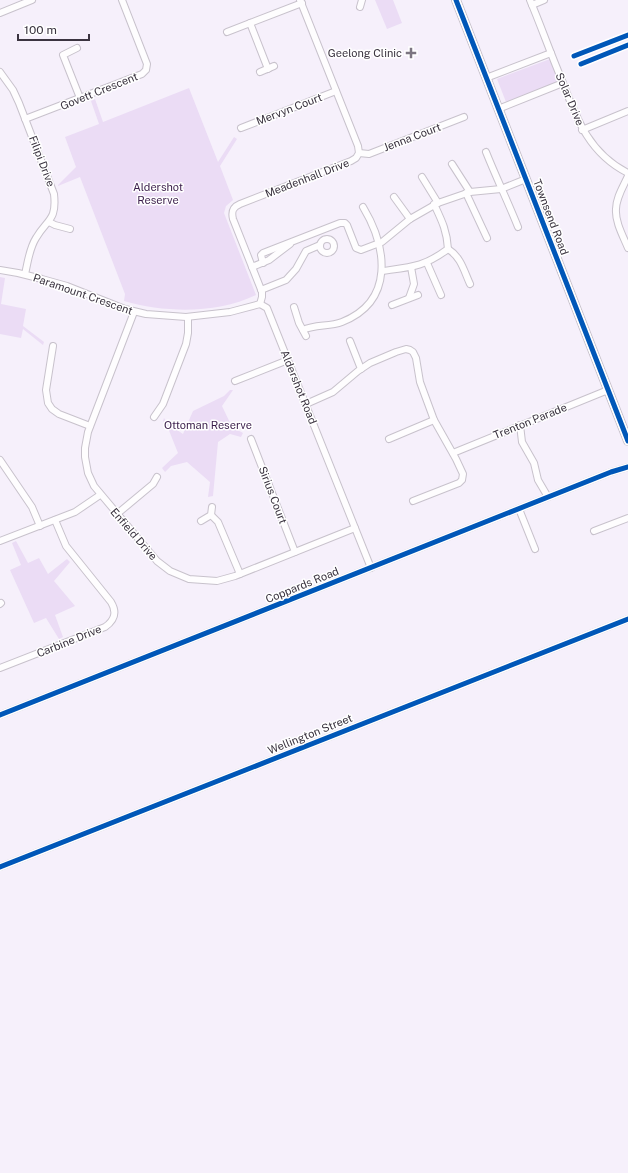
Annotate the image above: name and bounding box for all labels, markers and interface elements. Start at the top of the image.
scale bar [18,16,89,42]
text: 100 m [24,23,57,37]
place label: Geelong Clinic [328,47,402,59]
marker: Geelong Clinic [405,47,417,59]
street label: Govett Crescent [59,70,139,112]
street label: Solar Drive [553,71,587,127]
street label: Mervyn Court [254,91,324,127]
street label: Jenna Court [382,121,442,153]
street label: Filipi Drive [27,134,57,188]
street label: Meadenhall Drive [263,156,351,200]
street label: Townsend Road [531,177,571,257]
park label: Aldershot Reserve [133,181,183,206]
street label: Paramount Crescent [32,271,134,317]
street label: Aldershot Road [279,348,319,426]
street label: Trenton Parade [492,401,568,441]
park label: Ottoman Reserve [164,419,252,431]
street label: Sirius Court [257,465,289,525]
street label: Enfield Drive [108,506,160,562]
street label: Coppards Road [264,565,340,605]
street label: Carbine Drive [35,623,103,659]
street label: Wellington Street [266,712,354,756]

